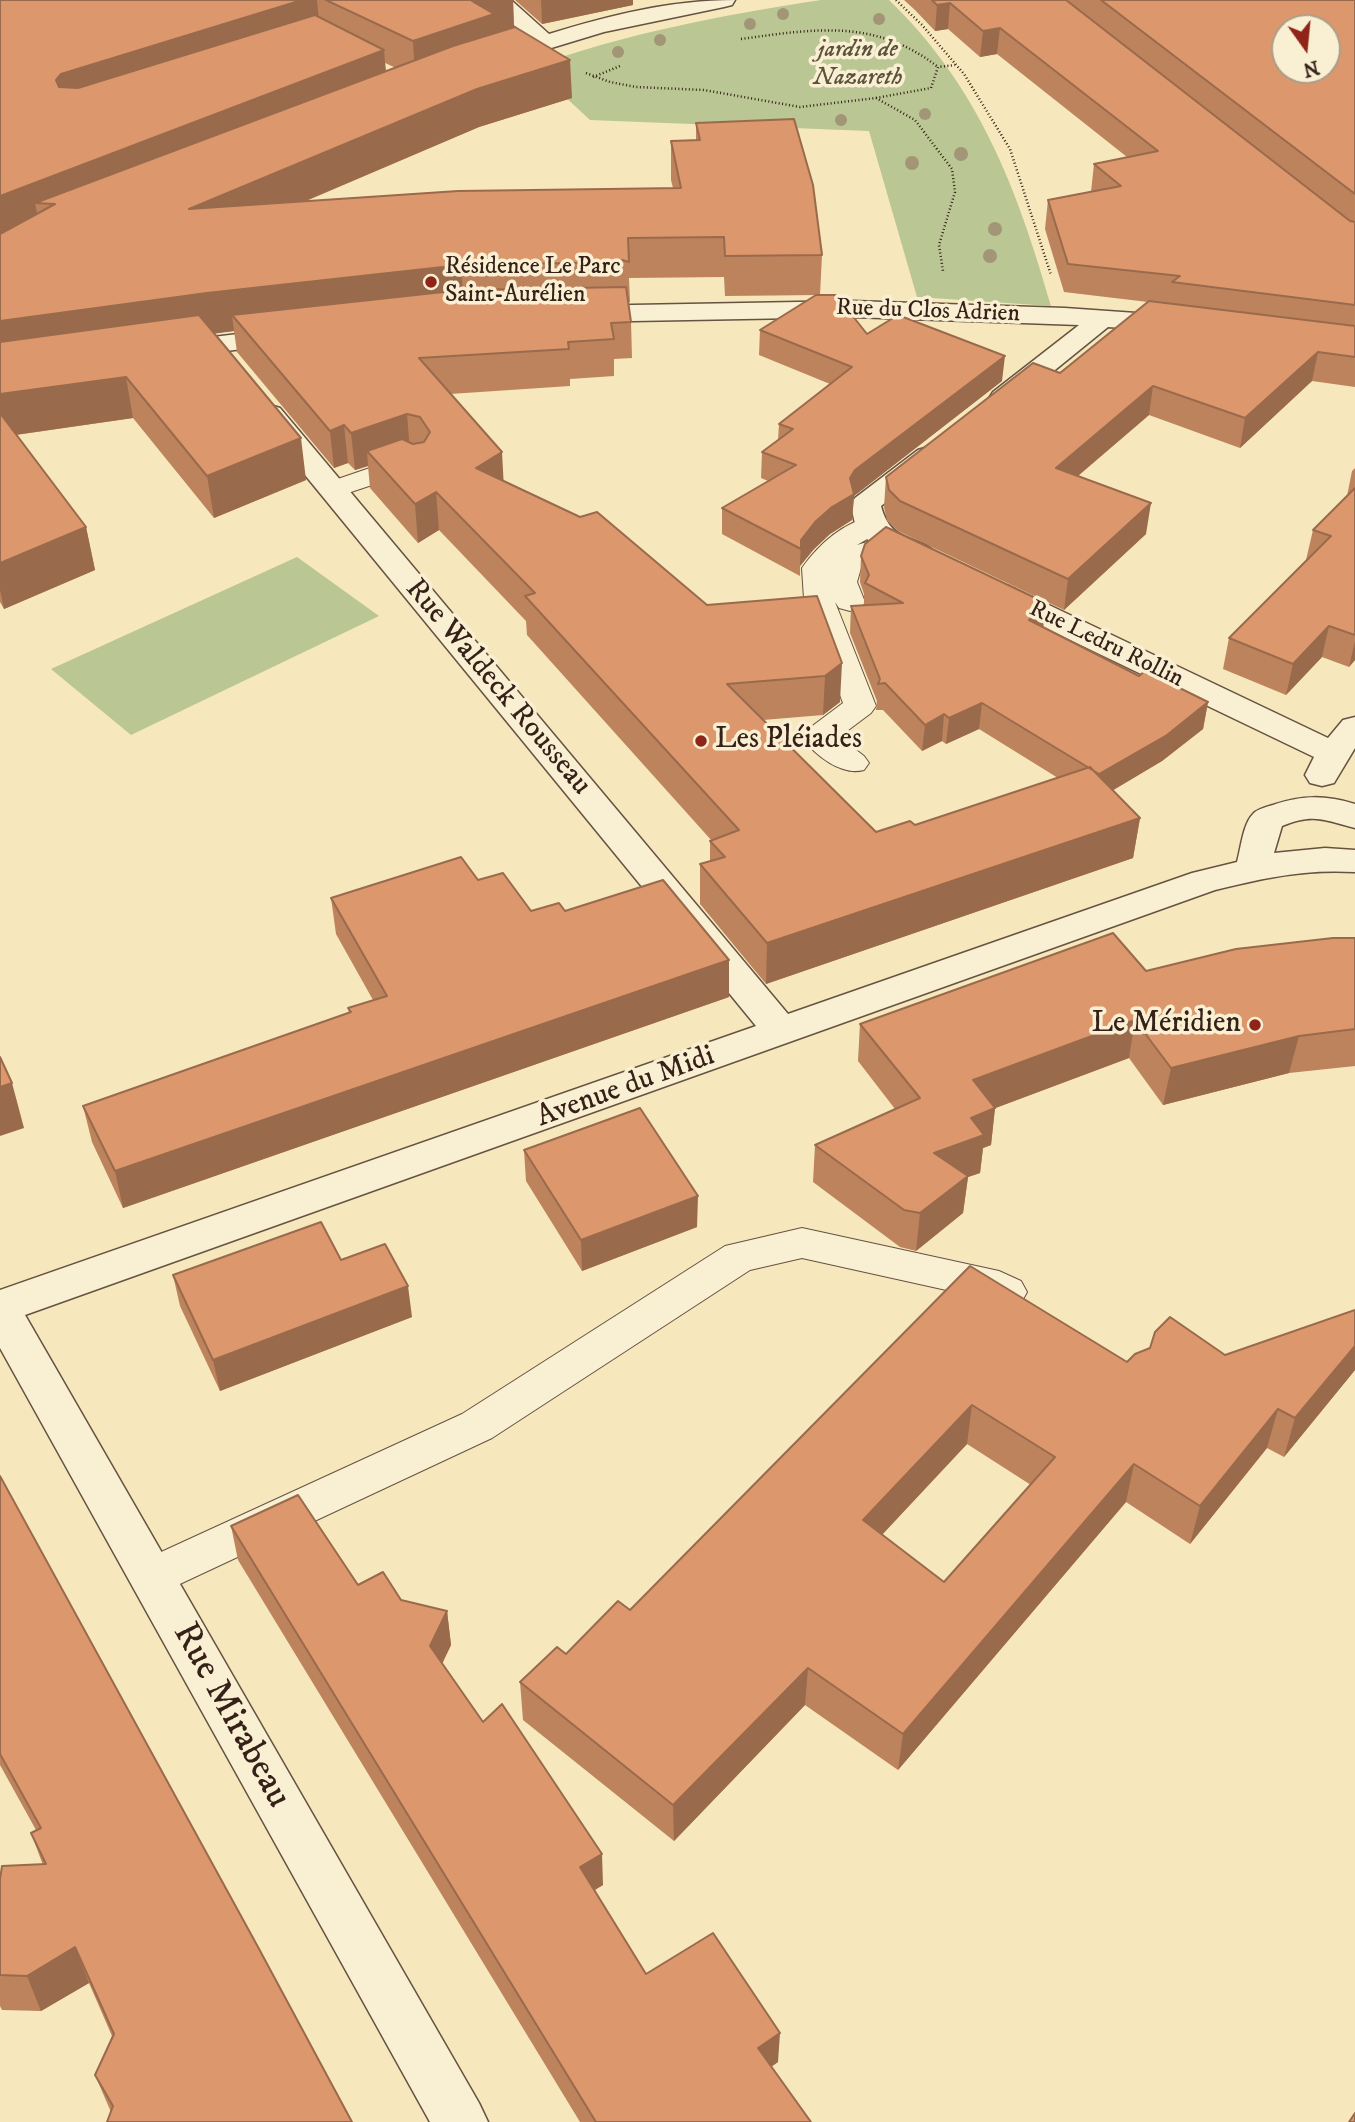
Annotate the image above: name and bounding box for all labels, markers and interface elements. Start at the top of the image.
north arrow [1271,14,1341,84]
park label: jardin de Nazareth [814,37,902,93]
text: N [1301,55,1322,81]
place label: Résidence Le Parc Saint-Aurélien [445,254,620,310]
marker: Résidence Le Parc Saint-Aurélien [423,274,439,290]
street label: Rue du Clos Adrien [835,294,1021,330]
street label: Rue Waldeck Rousseau [396,573,598,803]
street label: Rue Ledru Rollin [1024,595,1188,695]
place label: Les Pléiades [715,723,862,759]
marker: Les Pléiades [693,733,709,749]
place label: Le Méridien [1091,1007,1241,1043]
marker: Le Méridien [1247,1017,1263,1033]
street label: Avenue du Midi [532,1039,720,1137]
street label: Rue Mirabeau [161,1616,299,1816]

